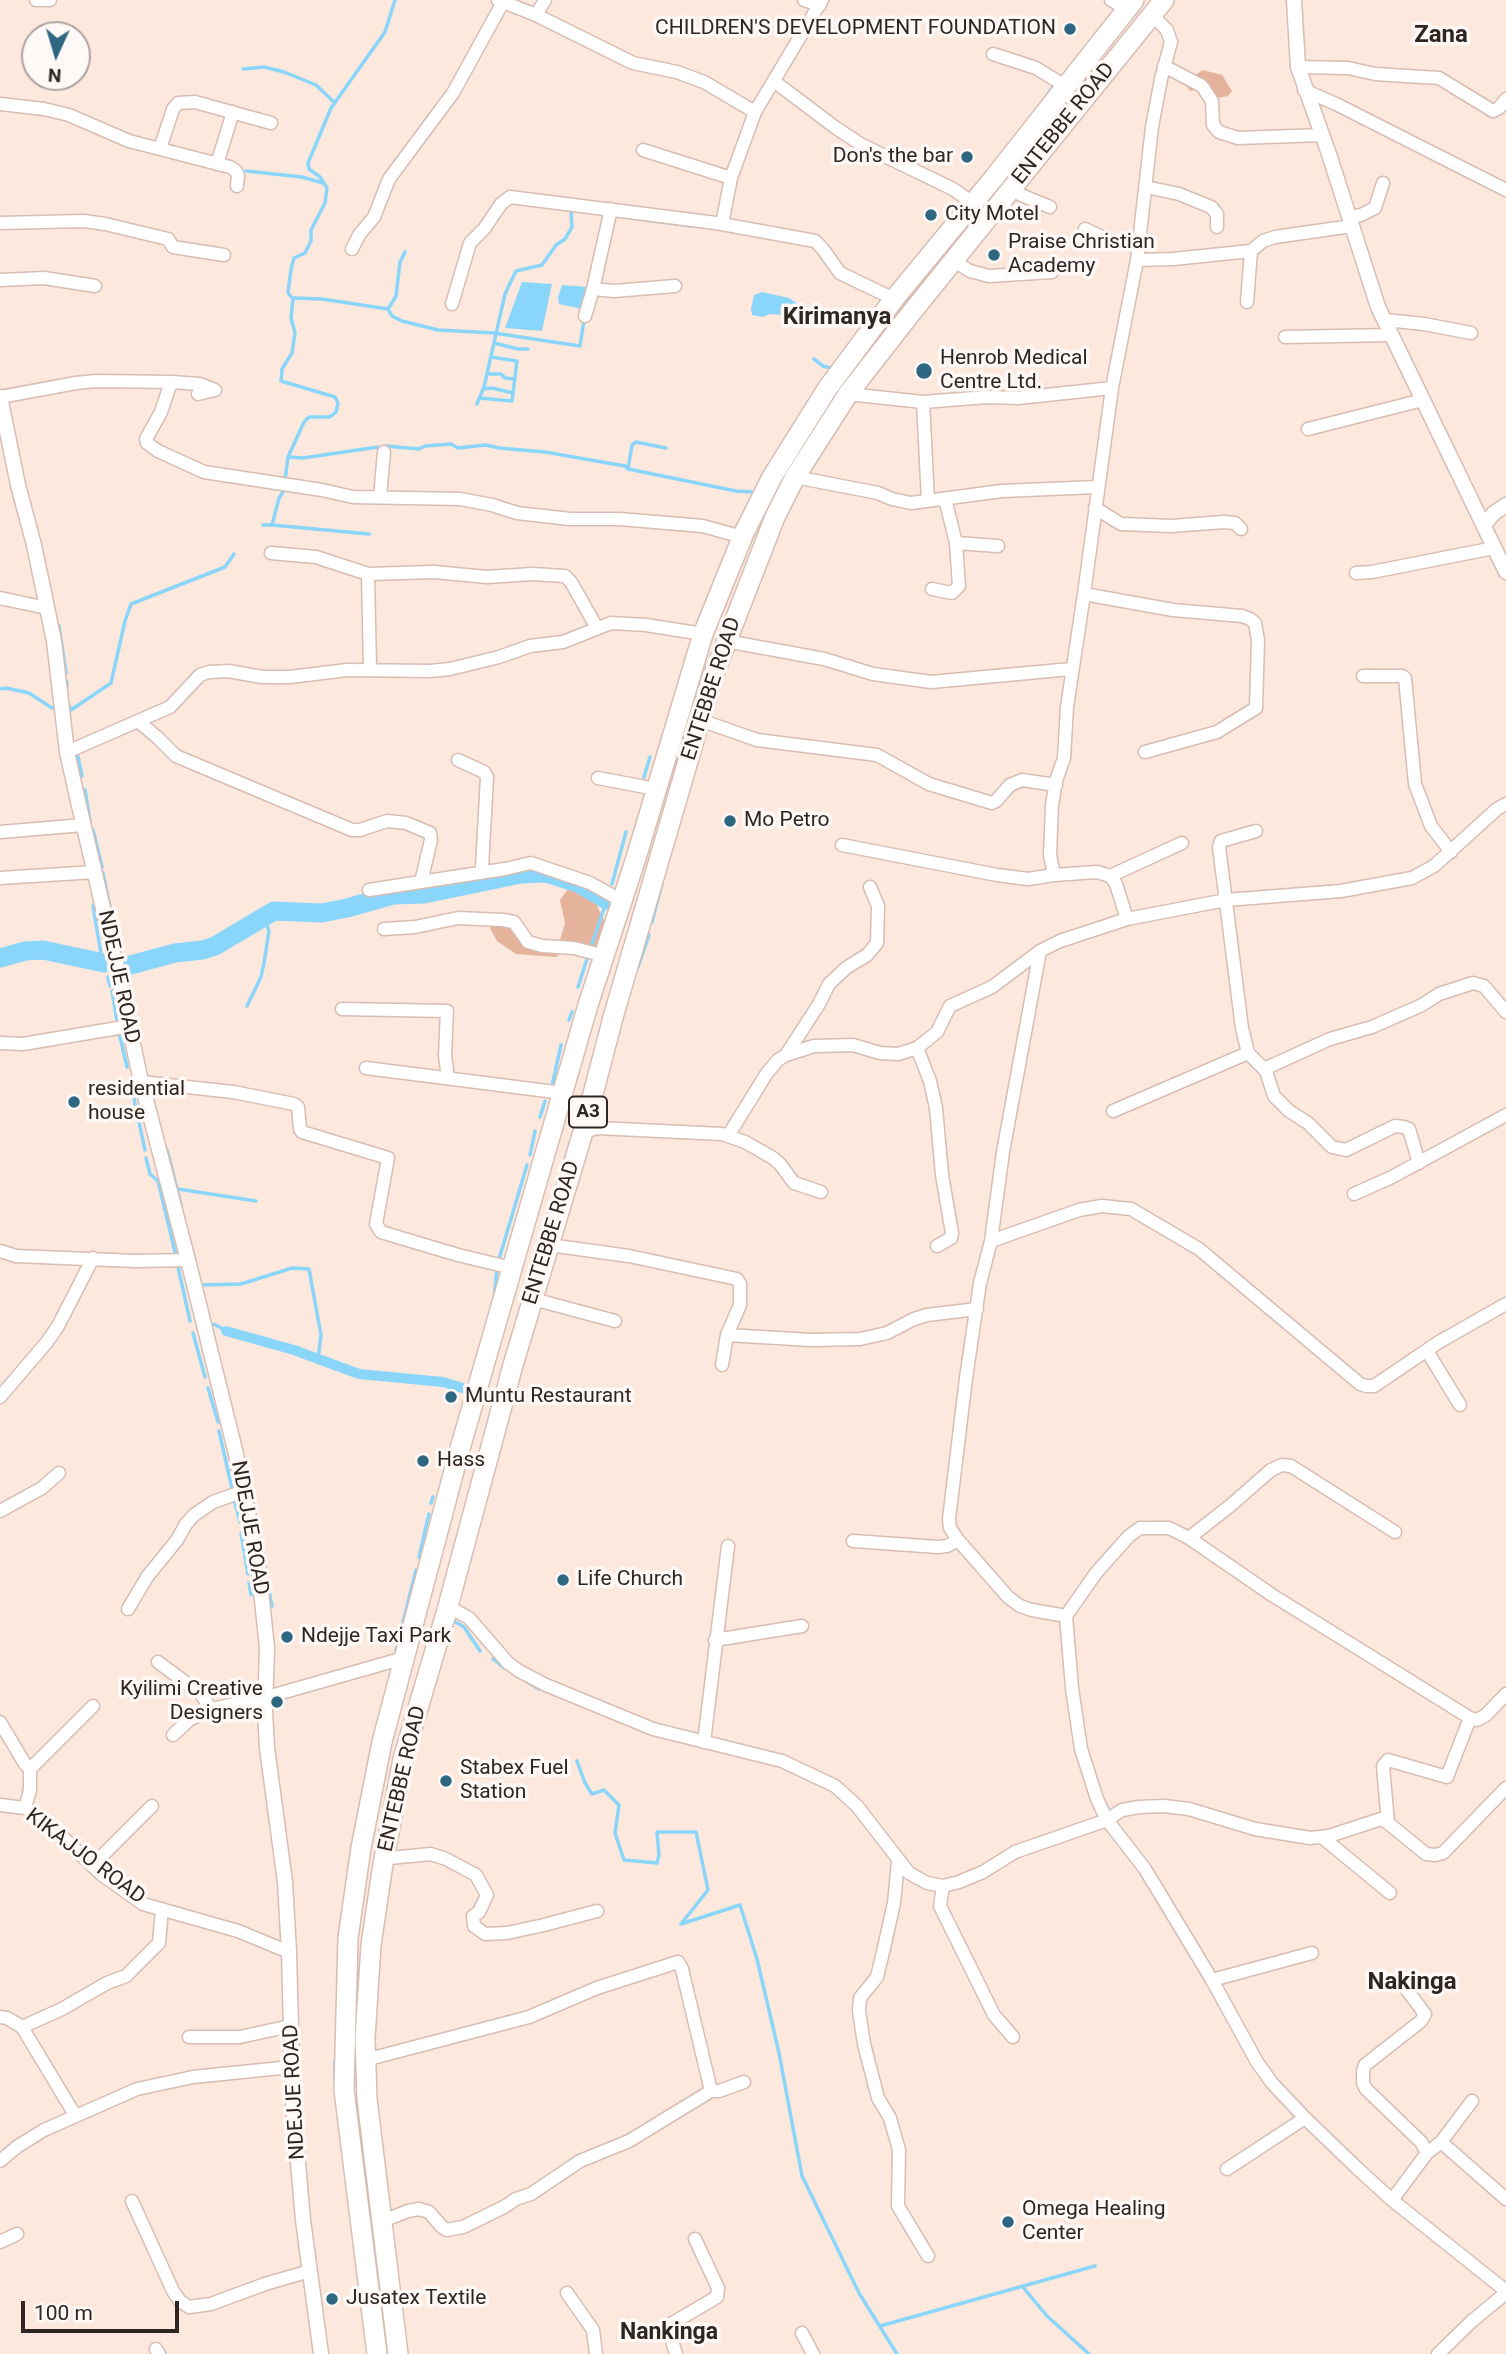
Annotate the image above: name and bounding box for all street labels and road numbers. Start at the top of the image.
street label: ENTEBBE ROAD [1007,58,1121,190]
street label: ENTEBBE ROAD [677,614,747,764]
street label: NDEJJE ROAD [92,908,144,1046]
road number: A3 [569,1096,607,1128]
street label: ENTEBBE ROAD [518,1158,586,1308]
street label: NDEJJE ROAD [225,1459,273,1597]
street label: ENTEBBE ROAD [374,1704,432,1854]
street label: KIKAJJO ROAD [20,1804,150,1910]
street label: NDEJJE ROAD [279,2024,311,2160]

